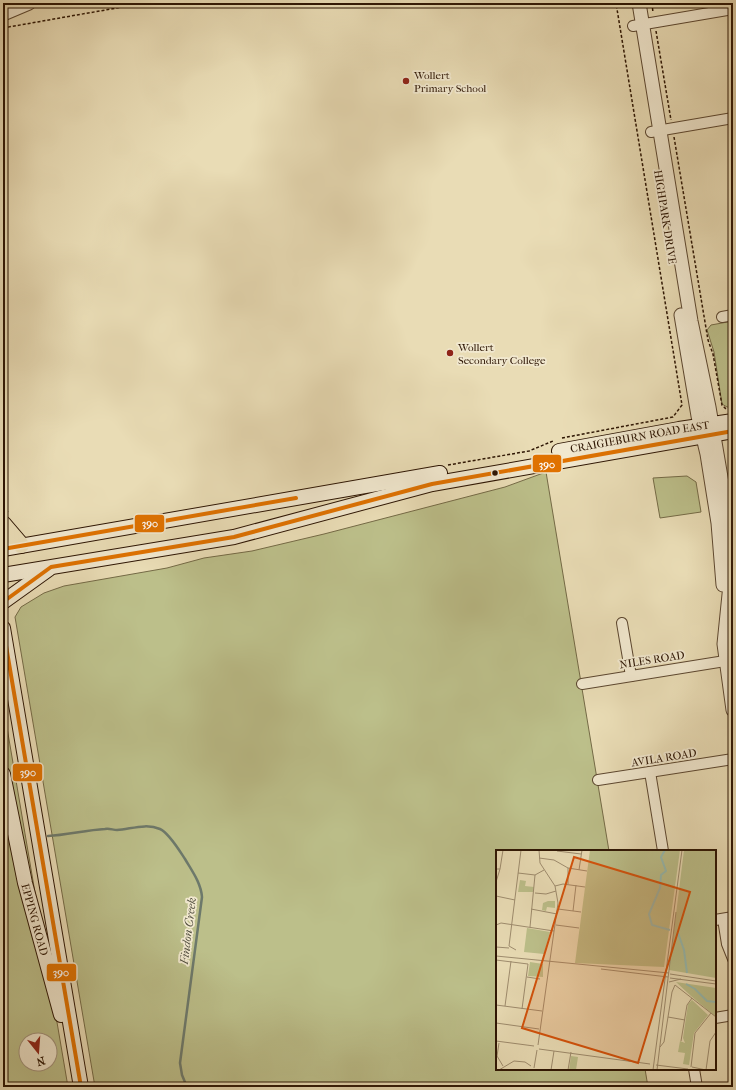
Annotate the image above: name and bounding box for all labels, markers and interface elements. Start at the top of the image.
place label: Wollert Primary School [413,69,486,95]
marker: Wollert Primary School [401,76,411,86]
street label: HIGHPARK DRIVE [651,169,679,265]
place label: Wollert Secondary College [457,341,546,367]
marker: Wollert Secondary College [445,348,455,358]
street label: CRAIGIEBURN ROAD EAST [569,418,711,455]
line badge: 390 [532,454,562,473]
text: 390 [539,458,555,471]
unlabelled marker [490,468,500,478]
line badge: 390 [134,514,165,533]
text: 390 [142,517,158,530]
street label: NILES ROAD [619,648,685,672]
street label: AVILA ROAD [629,746,698,770]
line badge: 390 [12,763,43,782]
text: 390 [20,766,36,779]
inset map [496,850,716,1070]
street label: EPPING ROAD [19,882,51,957]
water label: Findon Creek [177,897,199,966]
line badge: 390 [46,963,77,982]
text: 390 [53,966,69,979]
north arrow [18,1032,58,1072]
text: N [34,1054,47,1069]

